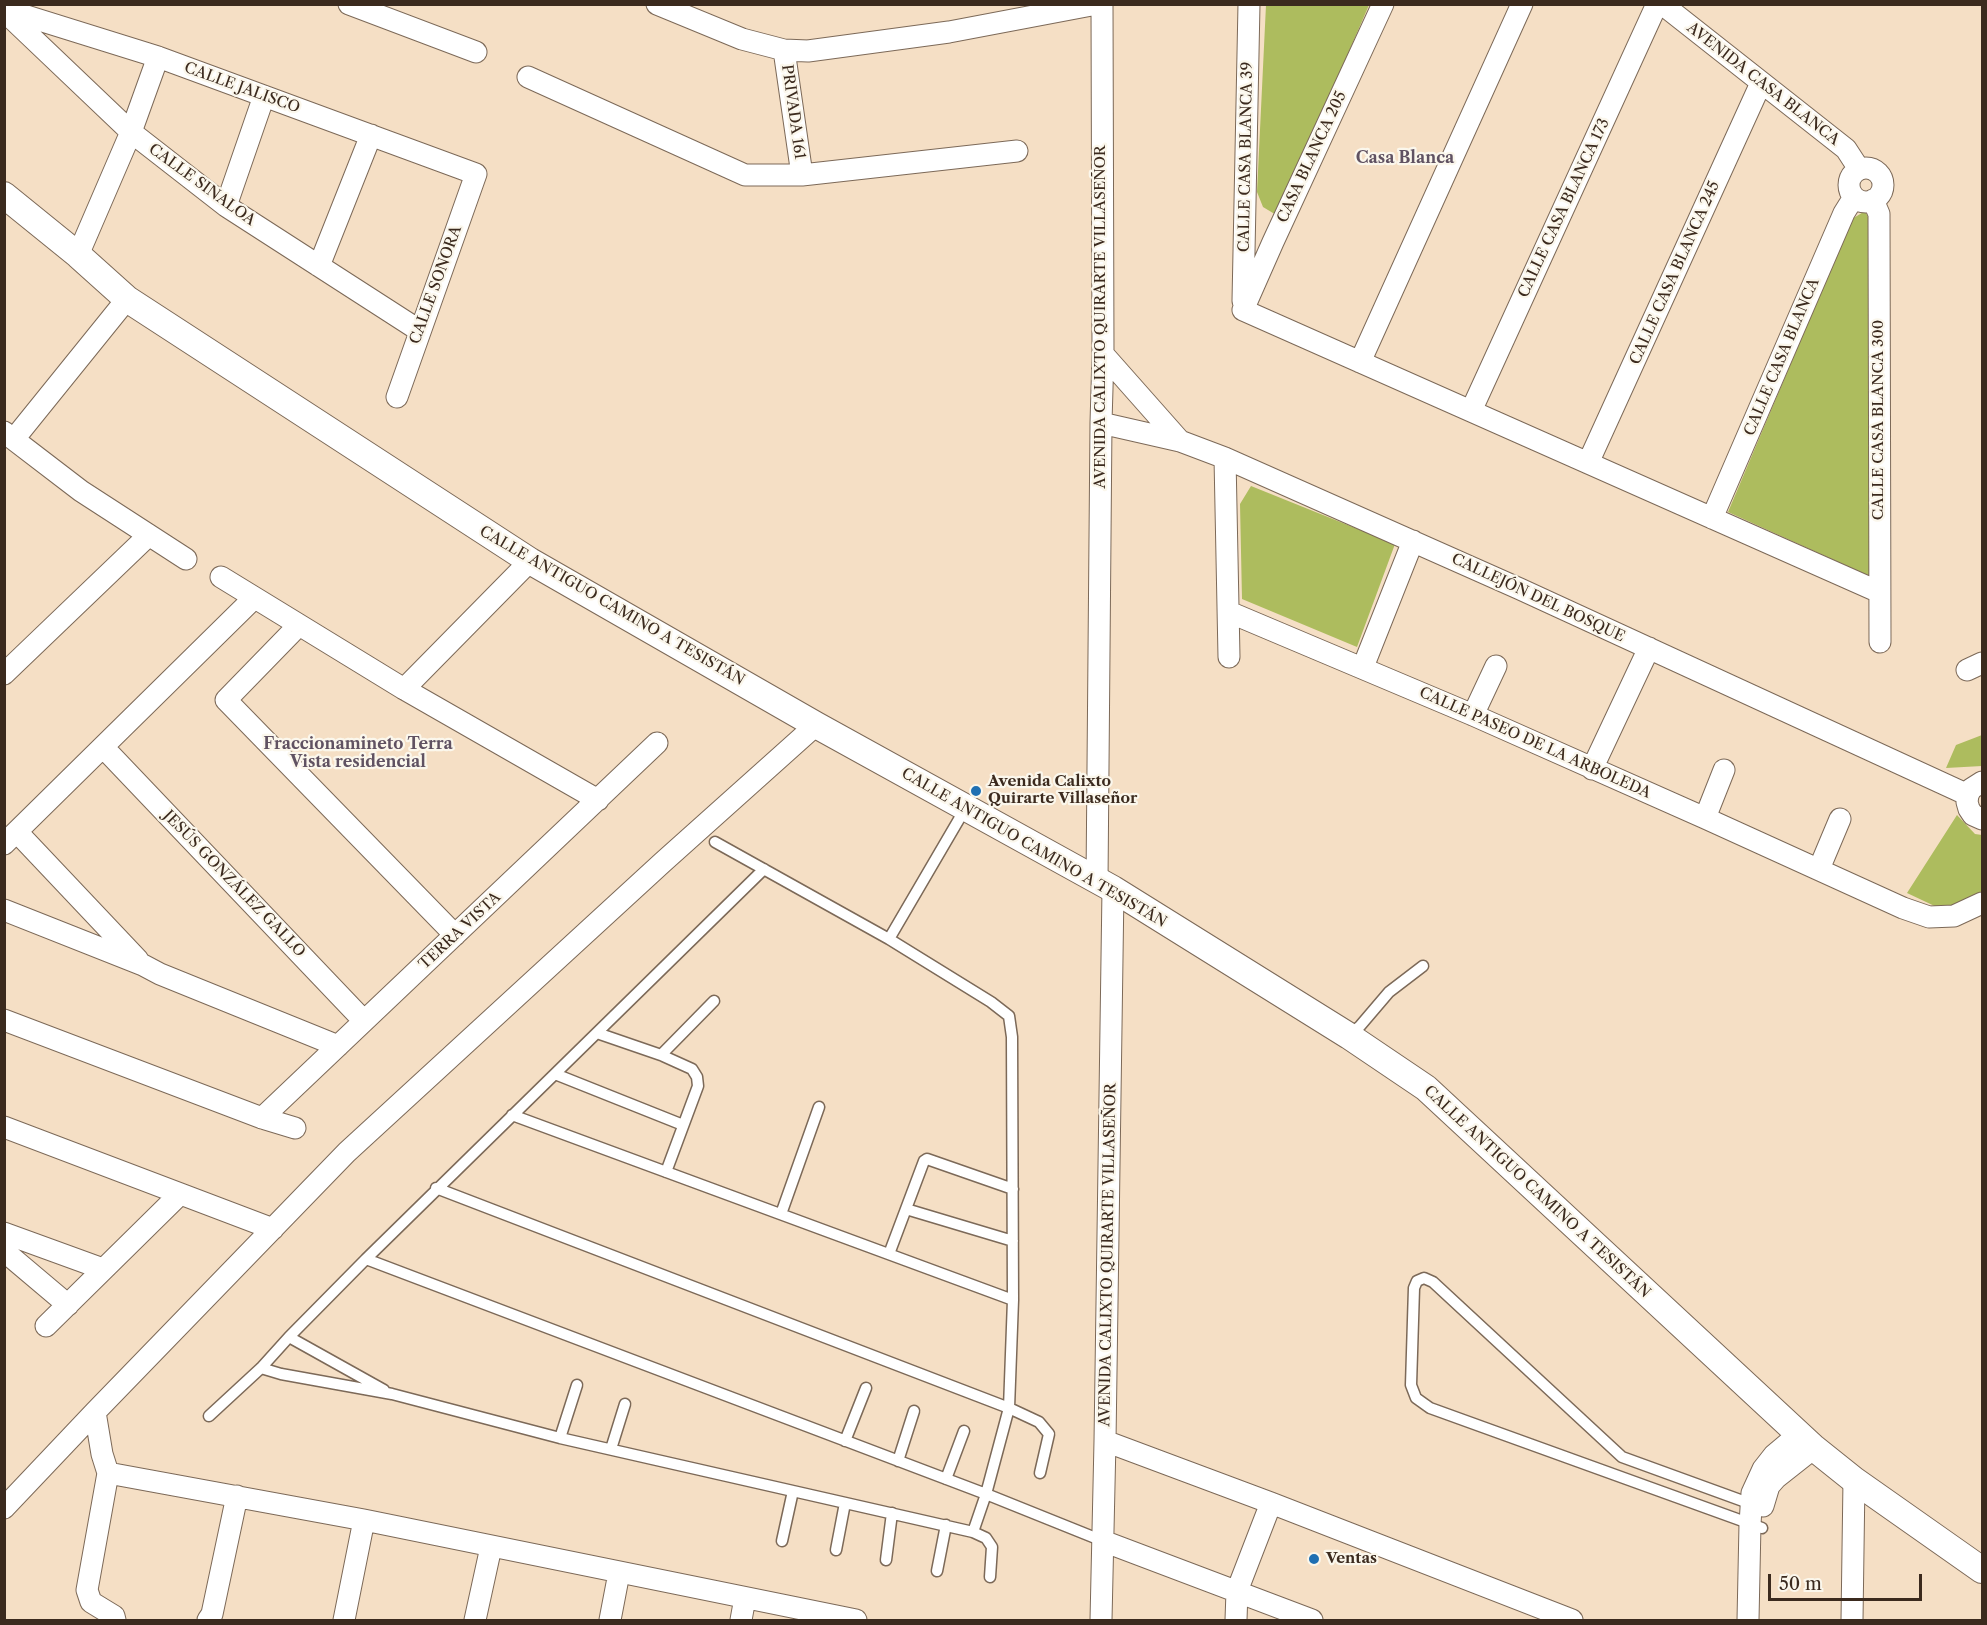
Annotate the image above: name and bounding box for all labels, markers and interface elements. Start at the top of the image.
street label: AVENIDA CASA BLANCA [1683,19,1843,149]
street label: CALLE JALISCO [182,59,302,117]
street label: CALLE CASA BLANCA 39 [1235,62,1257,252]
street label: PRIVADA 161 [777,64,809,160]
street label: CASA BLANCA 205 [1274,88,1350,226]
street label: CALLE CASA BLANCA 173 [1515,116,1613,300]
street label: CALLE SINALOA [145,140,259,230]
street label: AVENIDA CALIXTO QUIRARTE VILLASEÑOR [1092,145,1110,489]
district label: Casa Blanca [1356,148,1454,168]
street label: CALLE CASA BLANCA 245 [1626,178,1724,368]
street label: CALLE SONORA [406,223,466,347]
street label: CALLE CASA BLANCA [1741,275,1823,439]
street label: CALLE CASA BLANCA 300 [1870,320,1888,520]
street label: CALLE ANTIGUO CAMINO A TESISTÁN [476,522,748,690]
street label: CALLEJÓN DEL BOSQUE [1449,550,1627,646]
street label: CALLE PASEO DE LA ARBOLEDA [1416,684,1654,802]
district label: Fraccionamineto Terra Vista residencial [263,734,453,772]
street label: CALLE ANTIGUO CAMINO A TESISTÁN [898,764,1170,932]
place label: Avenida Calixto Quirarte Villaseñor [988,773,1137,808]
marker: Avenida Calixto Quirarte Villaseñor [969,784,983,798]
street label: JESÚS GONZÁLEZ GALLO [159,807,309,961]
street label: TERRA VISTA [415,889,505,973]
street label: CALLE ANTIGUO CAMINO A TESISTÁN [1420,1082,1654,1302]
street label: AVENIDA CALIXTO QUIRARTE VILLASEÑOR [1096,1083,1120,1427]
place label: Ventas [1326,1550,1377,1568]
marker: Ventas [1307,1552,1321,1566]
scale bar [1771,1562,1926,1600]
text: 50 m [1779,1573,1822,1595]

